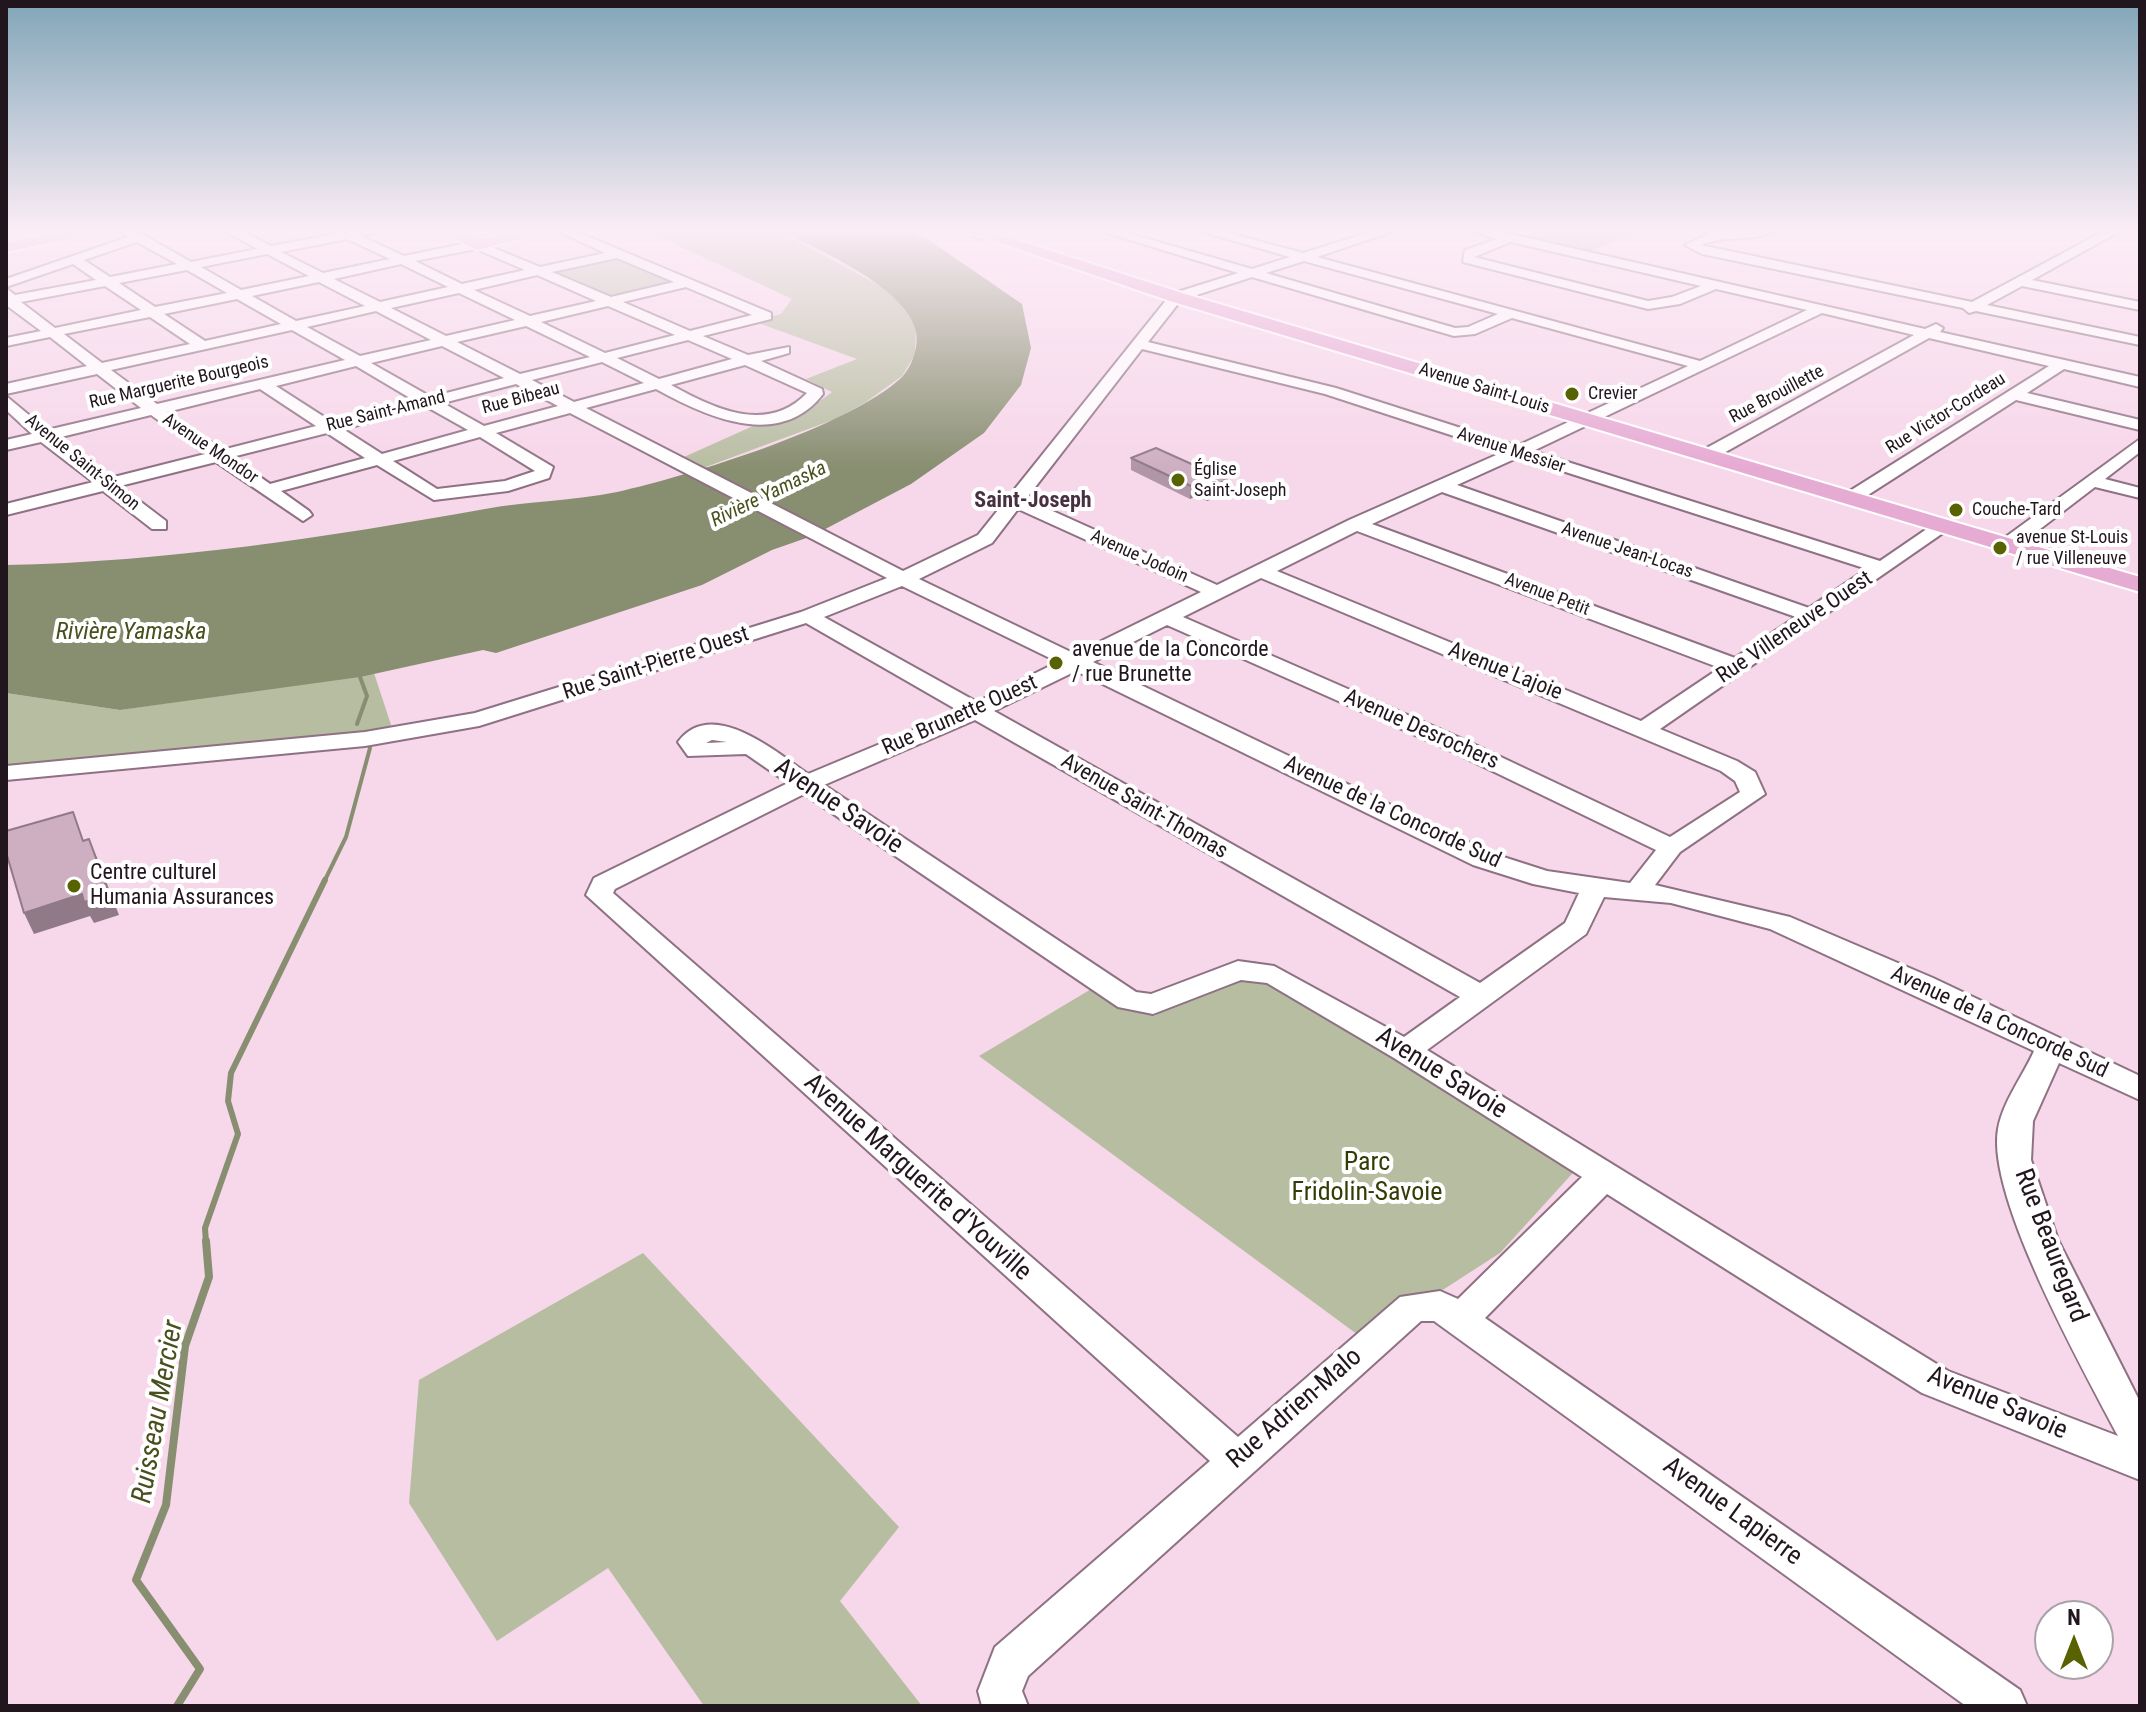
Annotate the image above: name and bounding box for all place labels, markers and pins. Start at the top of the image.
place label: Crevier [1588,383,1638,405]
marker: Crevier [1563,385,1581,403]
place label: Église Saint-Joseph [1194,459,1287,502]
marker: Église Saint-Joseph [1169,471,1187,489]
place label: Couche-Tard [1972,499,2061,521]
marker: Couche-Tard [1947,501,1965,519]
place label: avenue St-Louis / rue Villeneuve [2016,527,2128,570]
marker: avenue St-Louis / rue Villeneuve [1991,539,2009,557]
place label: avenue de la Concorde / rue Brunette [1072,637,1269,688]
marker: avenue de la Concorde / rue Brunette [1047,654,1065,672]
place label: Centre culturel Humania Assurances [90,860,274,912]
marker: Centre culturel Humania Assurances [65,877,83,895]

